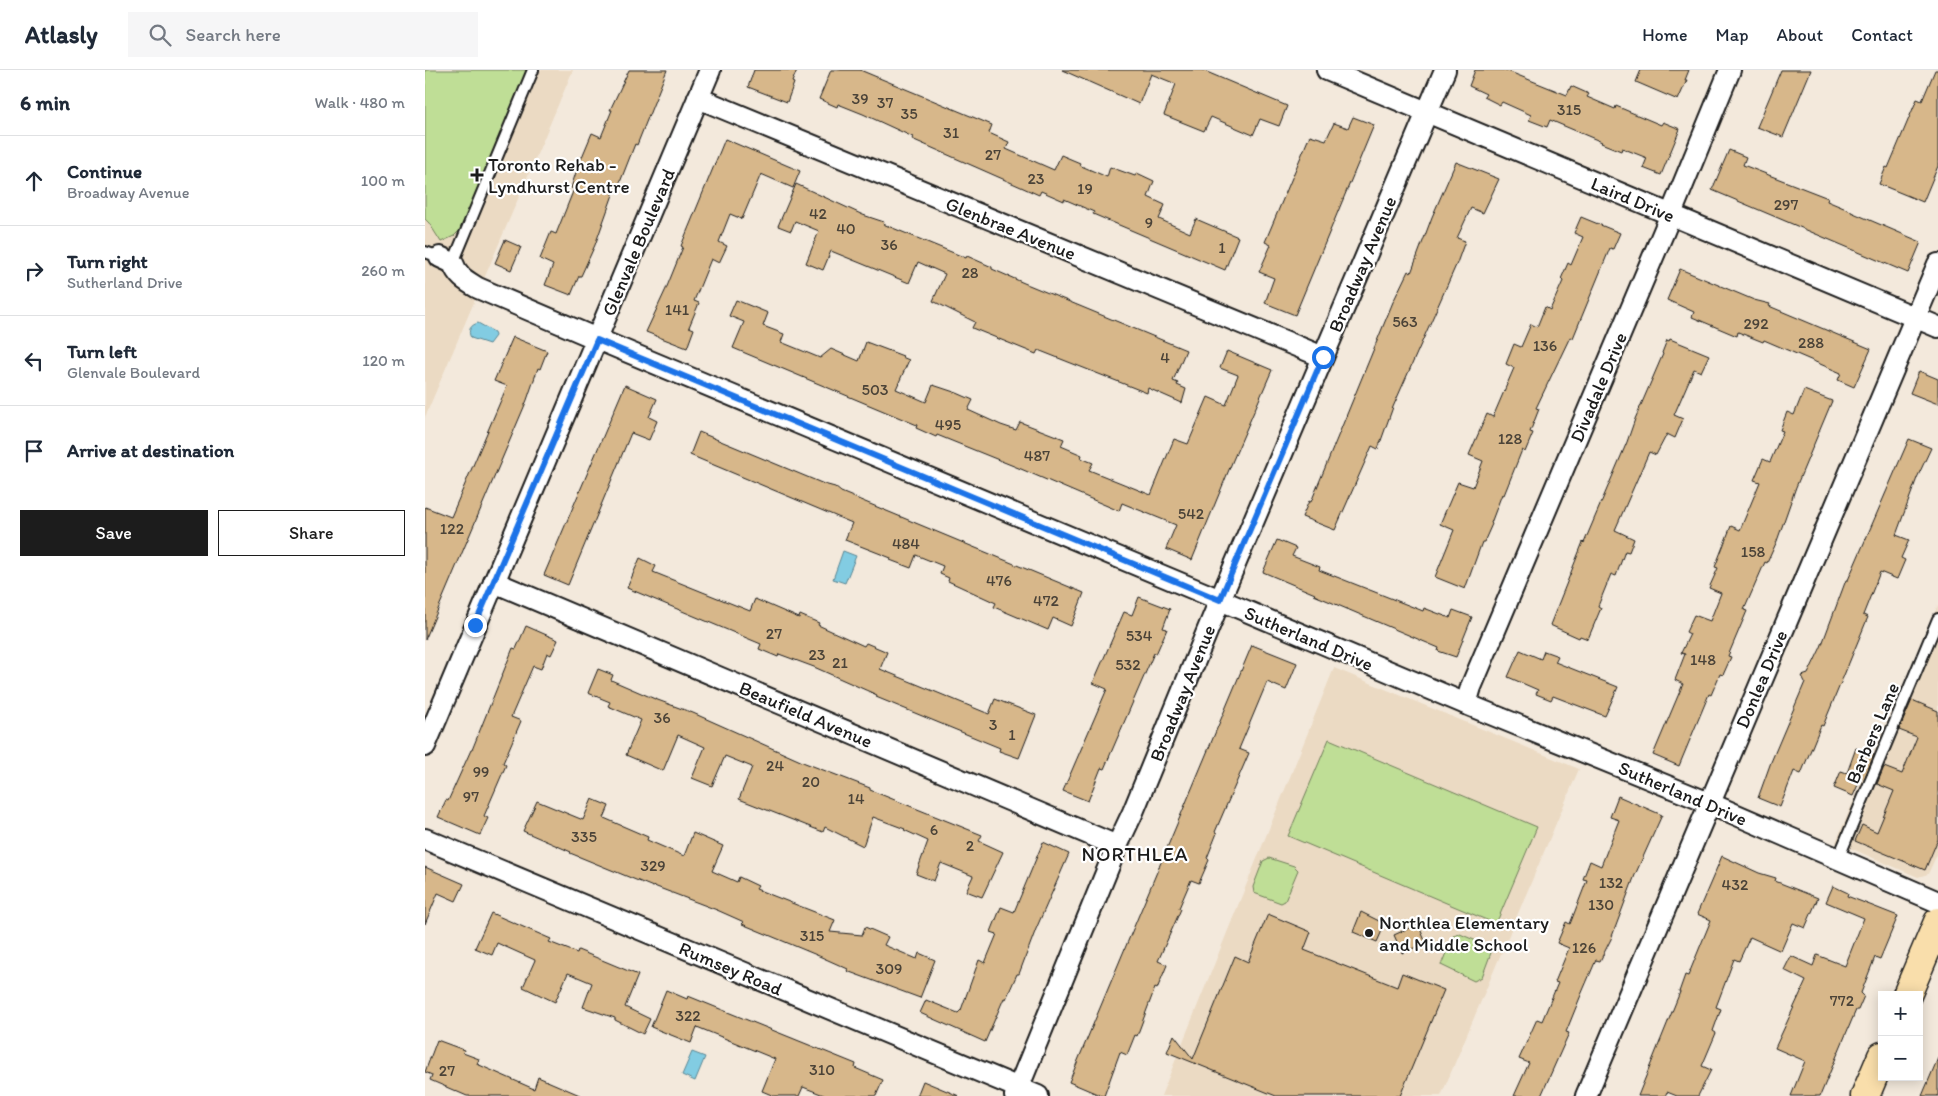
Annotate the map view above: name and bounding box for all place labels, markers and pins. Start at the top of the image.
place label: Toronto Rehab - Lyndhurst Centre [488,153,630,198]
marker: Toronto Rehab - Lyndhurst Centre [470,168,484,182]
place label: Northlea Elementary and Middle School [1379,911,1549,956]
marker: Northlea Elementary and Middle School [1363,927,1375,939]

